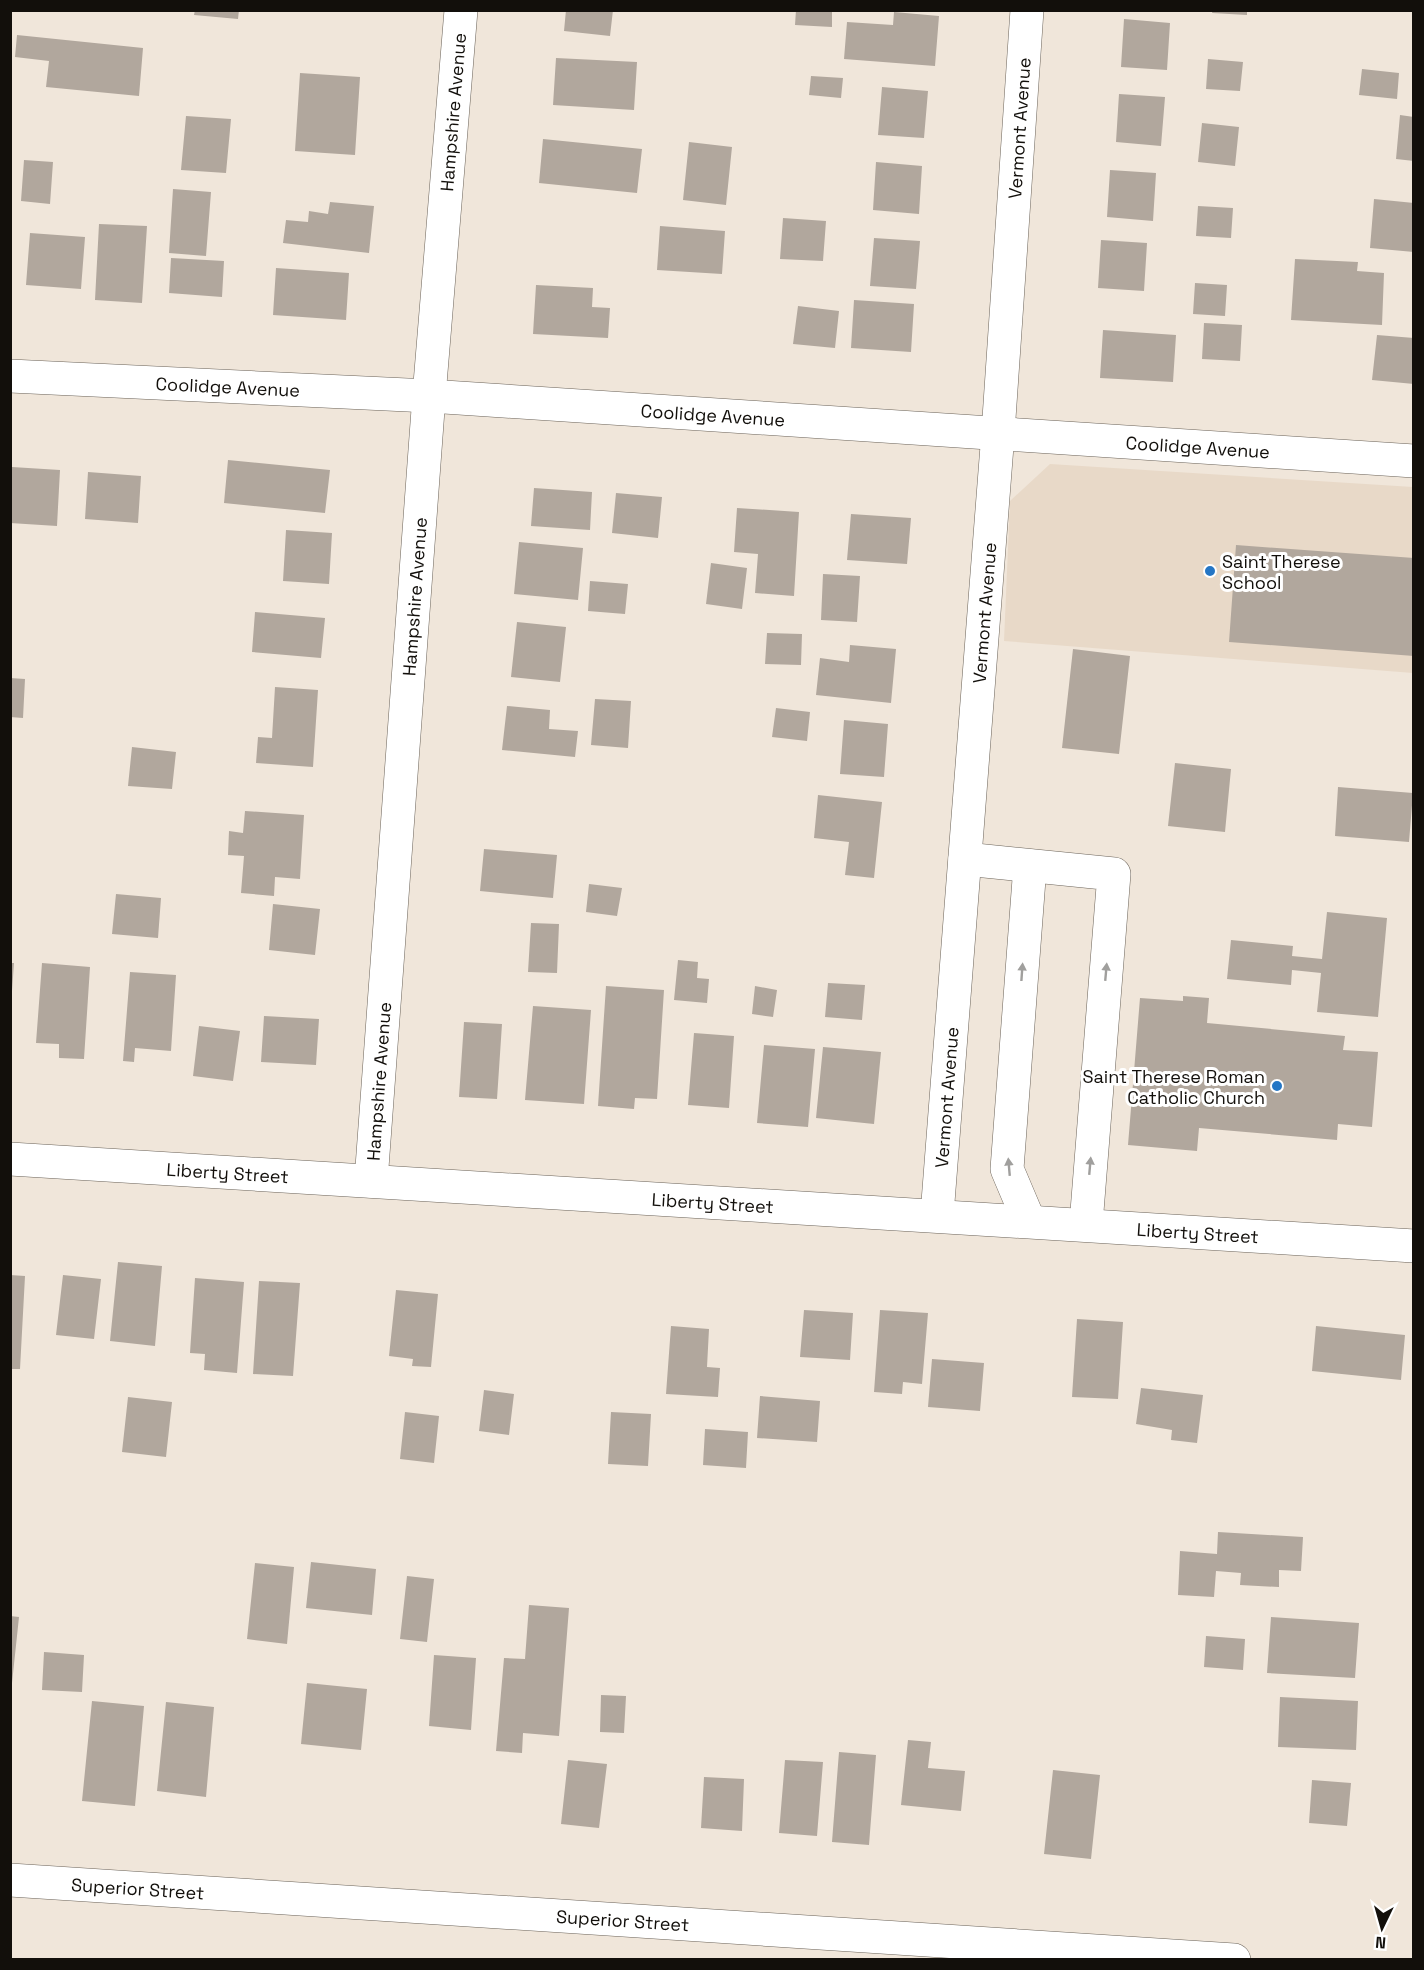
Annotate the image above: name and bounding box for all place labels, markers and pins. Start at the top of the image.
place label: Saint Therese School [1222,550,1341,594]
marker: Saint Therese School [1203,564,1217,578]
place label: Saint Therese Roman Catholic Church [1082,1065,1265,1109]
marker: Saint Therese Roman Catholic Church [1270,1079,1284,1093]

